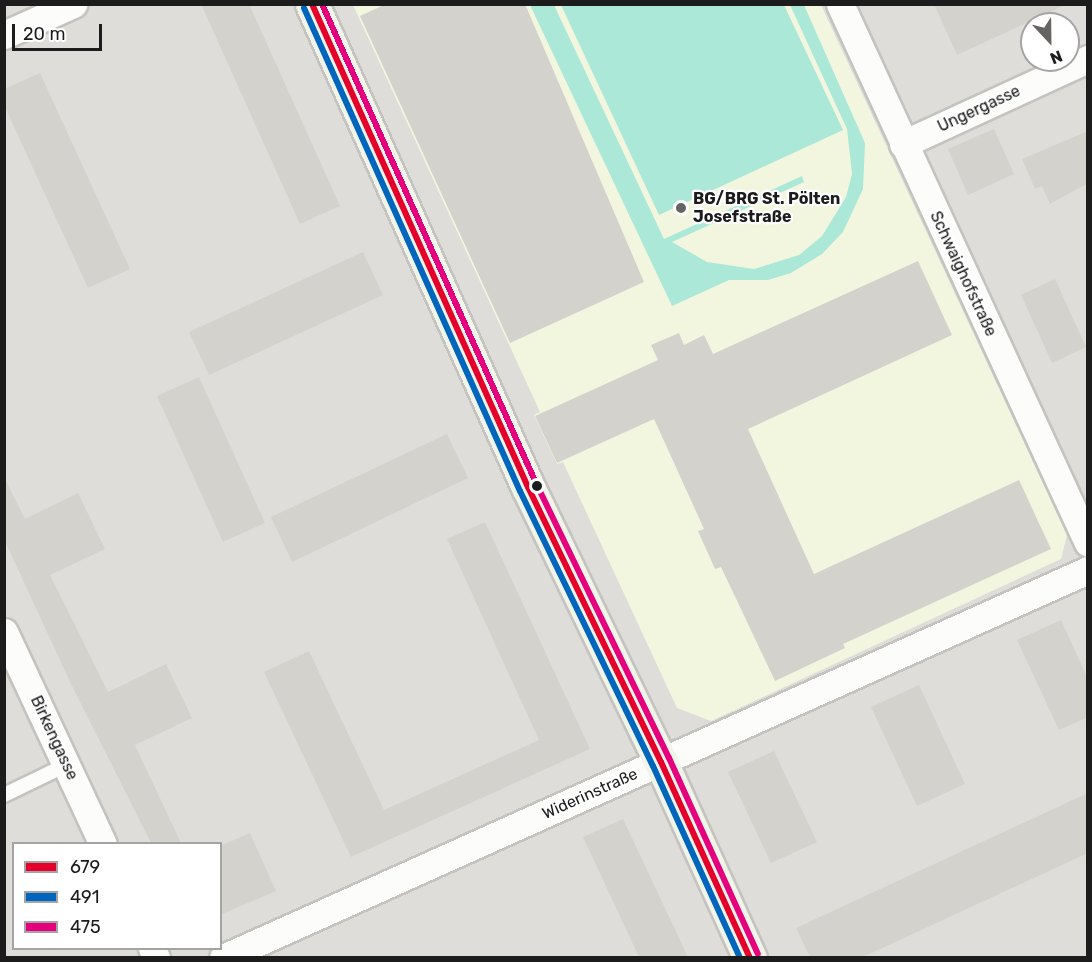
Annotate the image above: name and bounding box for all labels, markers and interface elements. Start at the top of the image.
scale bar [15,12,105,50]
north arrow [1020,12,1080,72]
text: 20 m [23,23,65,45]
text: N [1047,46,1065,68]
street label: Ungergasse [935,81,1023,137]
place label: BG/BRG St. Pölten Josefstraße [693,189,840,227]
marker: BG/BRG St. Pölten Josefstraße [674,201,688,215]
street label: Schwaighofstraße [926,208,1000,340]
unlabelled marker [531,480,543,492]
street label: Birkengasse [26,693,82,783]
street label: Widerinstraße [539,764,641,824]
legend [12,842,222,950]
text: 679 [70,856,100,878]
text: 491 [70,886,99,908]
text: 475 [70,916,101,938]

